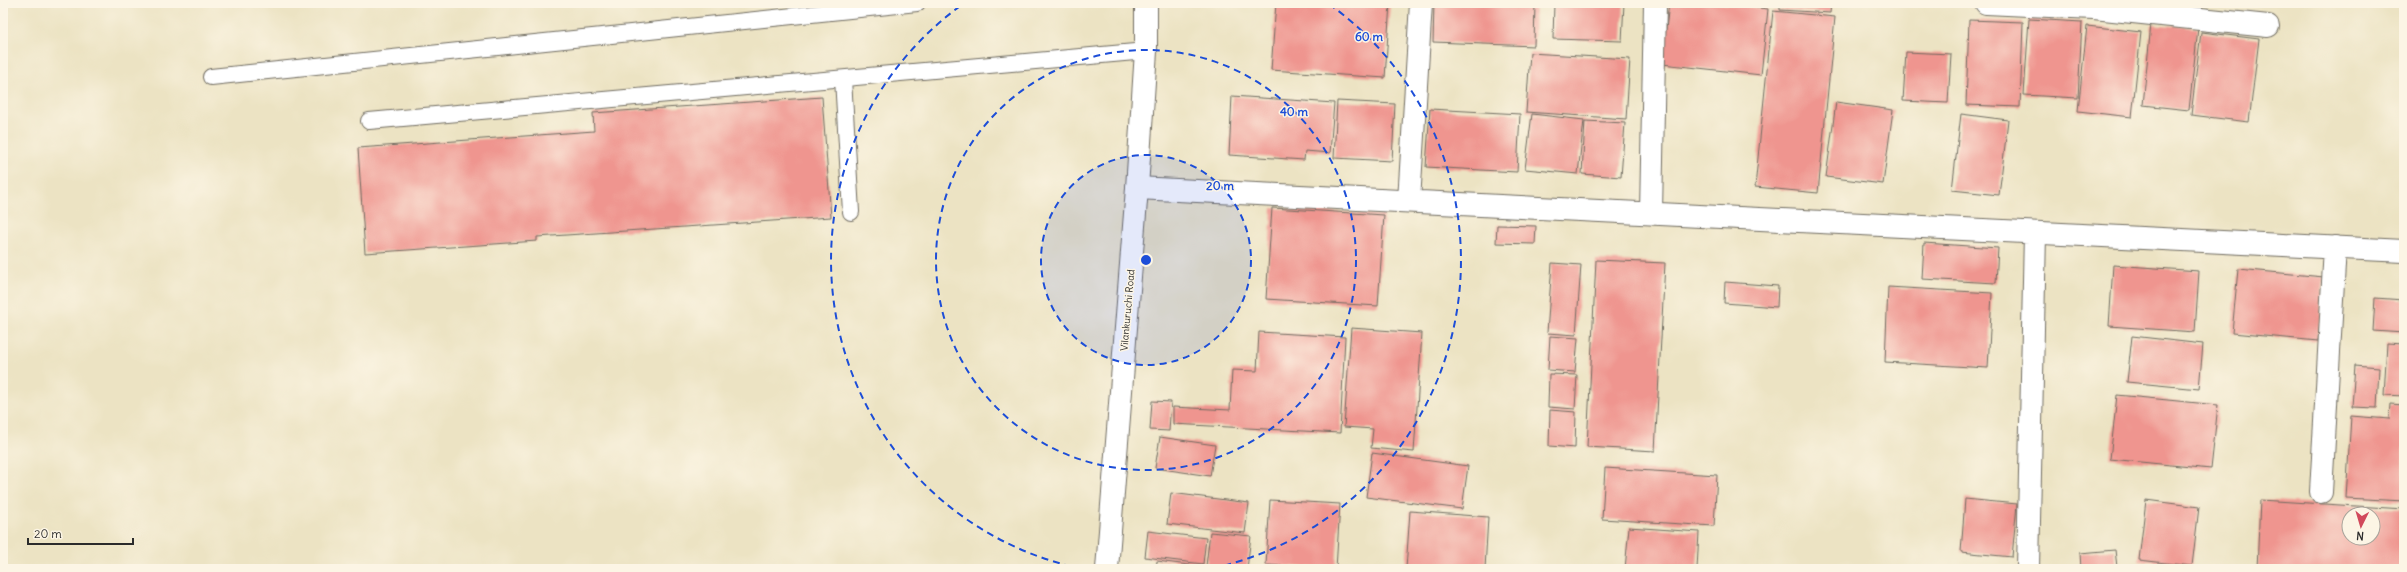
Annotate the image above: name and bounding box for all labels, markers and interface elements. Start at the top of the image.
text: 60 m [1355,29,1384,44]
text: 40 m [1280,104,1309,119]
text: 20 m [1206,178,1234,193]
centre of rings [1139,253,1153,267]
street label: Vilankuruchi Road [1117,269,1138,351]
north arrow [2341,506,2381,546]
scale bar [28,520,133,546]
text: 20 m [34,526,62,541]
text: N [2356,529,2365,543]

